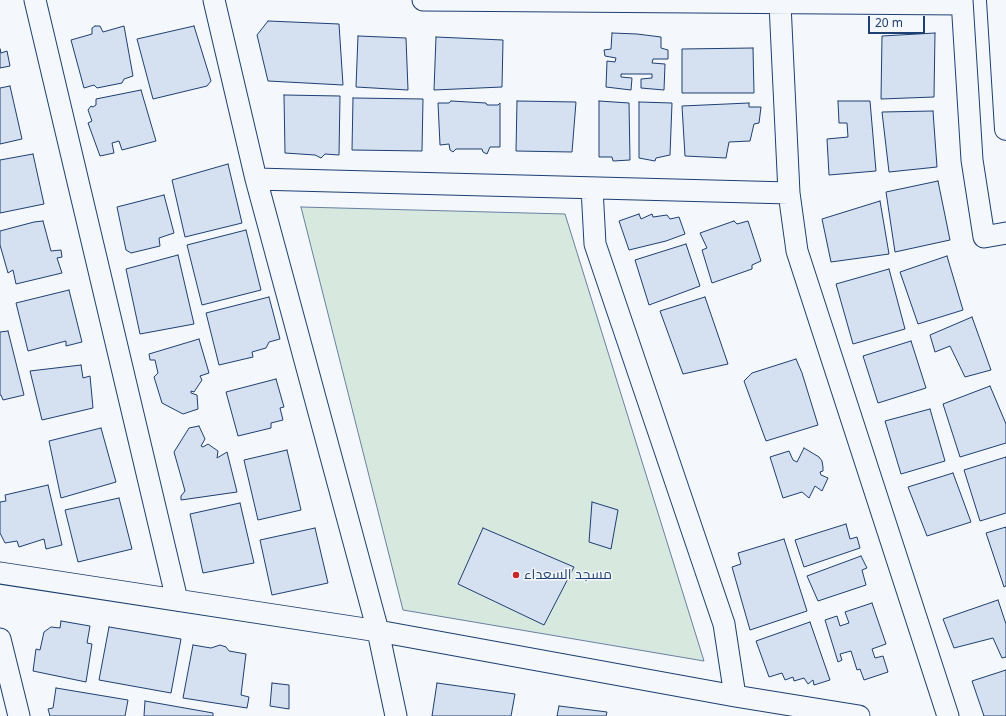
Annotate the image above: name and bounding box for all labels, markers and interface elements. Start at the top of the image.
scale bar [870,8,927,34]
text: 20 m [875,14,903,31]
place label: مسجد السعداء [524,567,612,583]
marker: مسجد السعداء [511,570,521,580]

